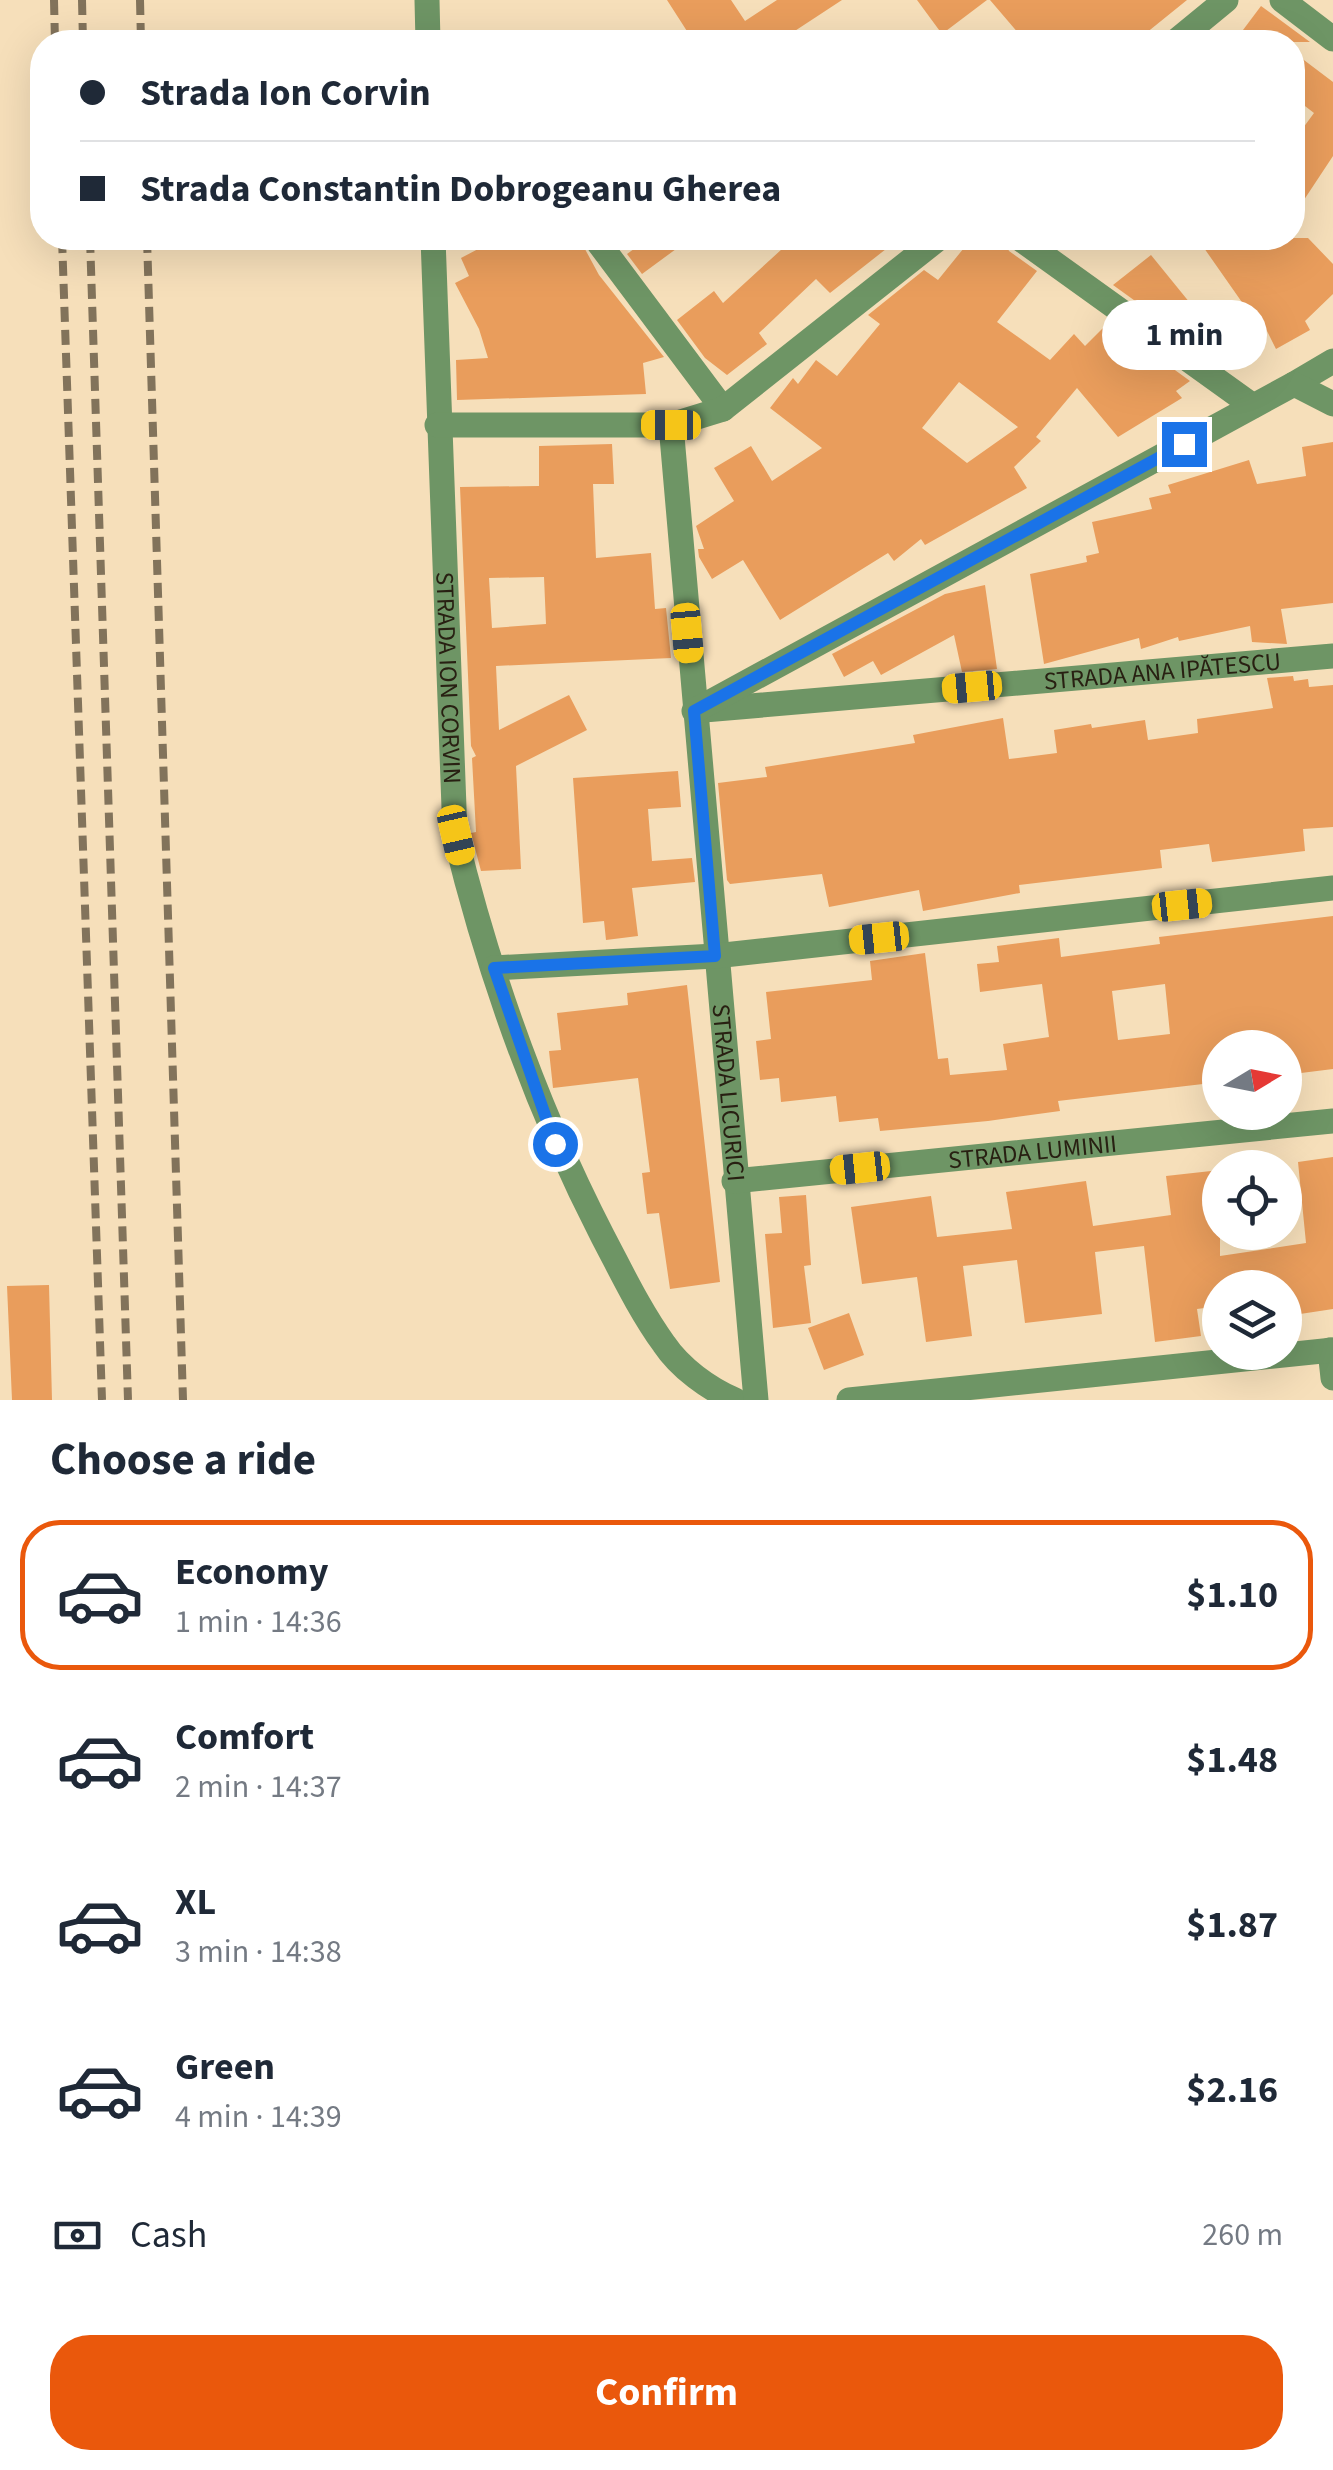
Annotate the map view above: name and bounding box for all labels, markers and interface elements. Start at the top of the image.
text: Strada Ion Corvin [140,66,431,120]
text: Strada Constantin Dobrogeanu Gherea [140,162,781,216]
callout: 1 min [1102,299,1266,369]
text: 1 min [1146,312,1223,358]
car [641,410,701,440]
route end [1162,422,1207,467]
street label: STRADA ION CORVIN [426,571,470,784]
car [669,602,705,664]
street label: STRADA ANA IPĂTESCU [1042,644,1282,700]
car [941,669,1003,705]
car [435,802,477,868]
car [1151,887,1213,923]
car [848,920,910,956]
street label: STRADA LICURICI [703,1002,754,1183]
north arrow [1202,1030,1302,1130]
map controls [1202,1030,1302,1370]
route start [533,1122,578,1167]
street label: STRADA LUMINII [947,1126,1119,1178]
car [829,1150,891,1186]
button: locate [1202,1150,1302,1250]
button: layers [1202,1270,1302,1370]
text: Choose a ride [50,1428,316,1492]
text: Economy [175,1545,328,1599]
icon: car [55,1550,145,1640]
text: $1.10 [1186,1568,1278,1622]
text: 1 min · 14:36 [175,1599,342,1645]
text: Comfort [175,1710,314,1764]
icon: car [55,1715,145,1805]
text: $1.48 [1186,1733,1278,1787]
text: 2 min · 14:37 [175,1764,342,1810]
text: XL [175,1875,216,1929]
icon: car [55,1880,145,1970]
text: $1.87 [1186,1898,1278,1952]
text: 3 min · 14:38 [175,1929,342,1975]
text: Green [175,2040,275,2094]
icon: car [55,2045,145,2135]
text: $2.16 [1186,2063,1278,2117]
text: 4 min · 14:39 [175,2094,342,2140]
icon: cash [50,2208,105,2263]
text: Cash [130,2208,207,2262]
text: 260 m [1202,2212,1283,2258]
button: Confirm [50,2335,1283,2450]

